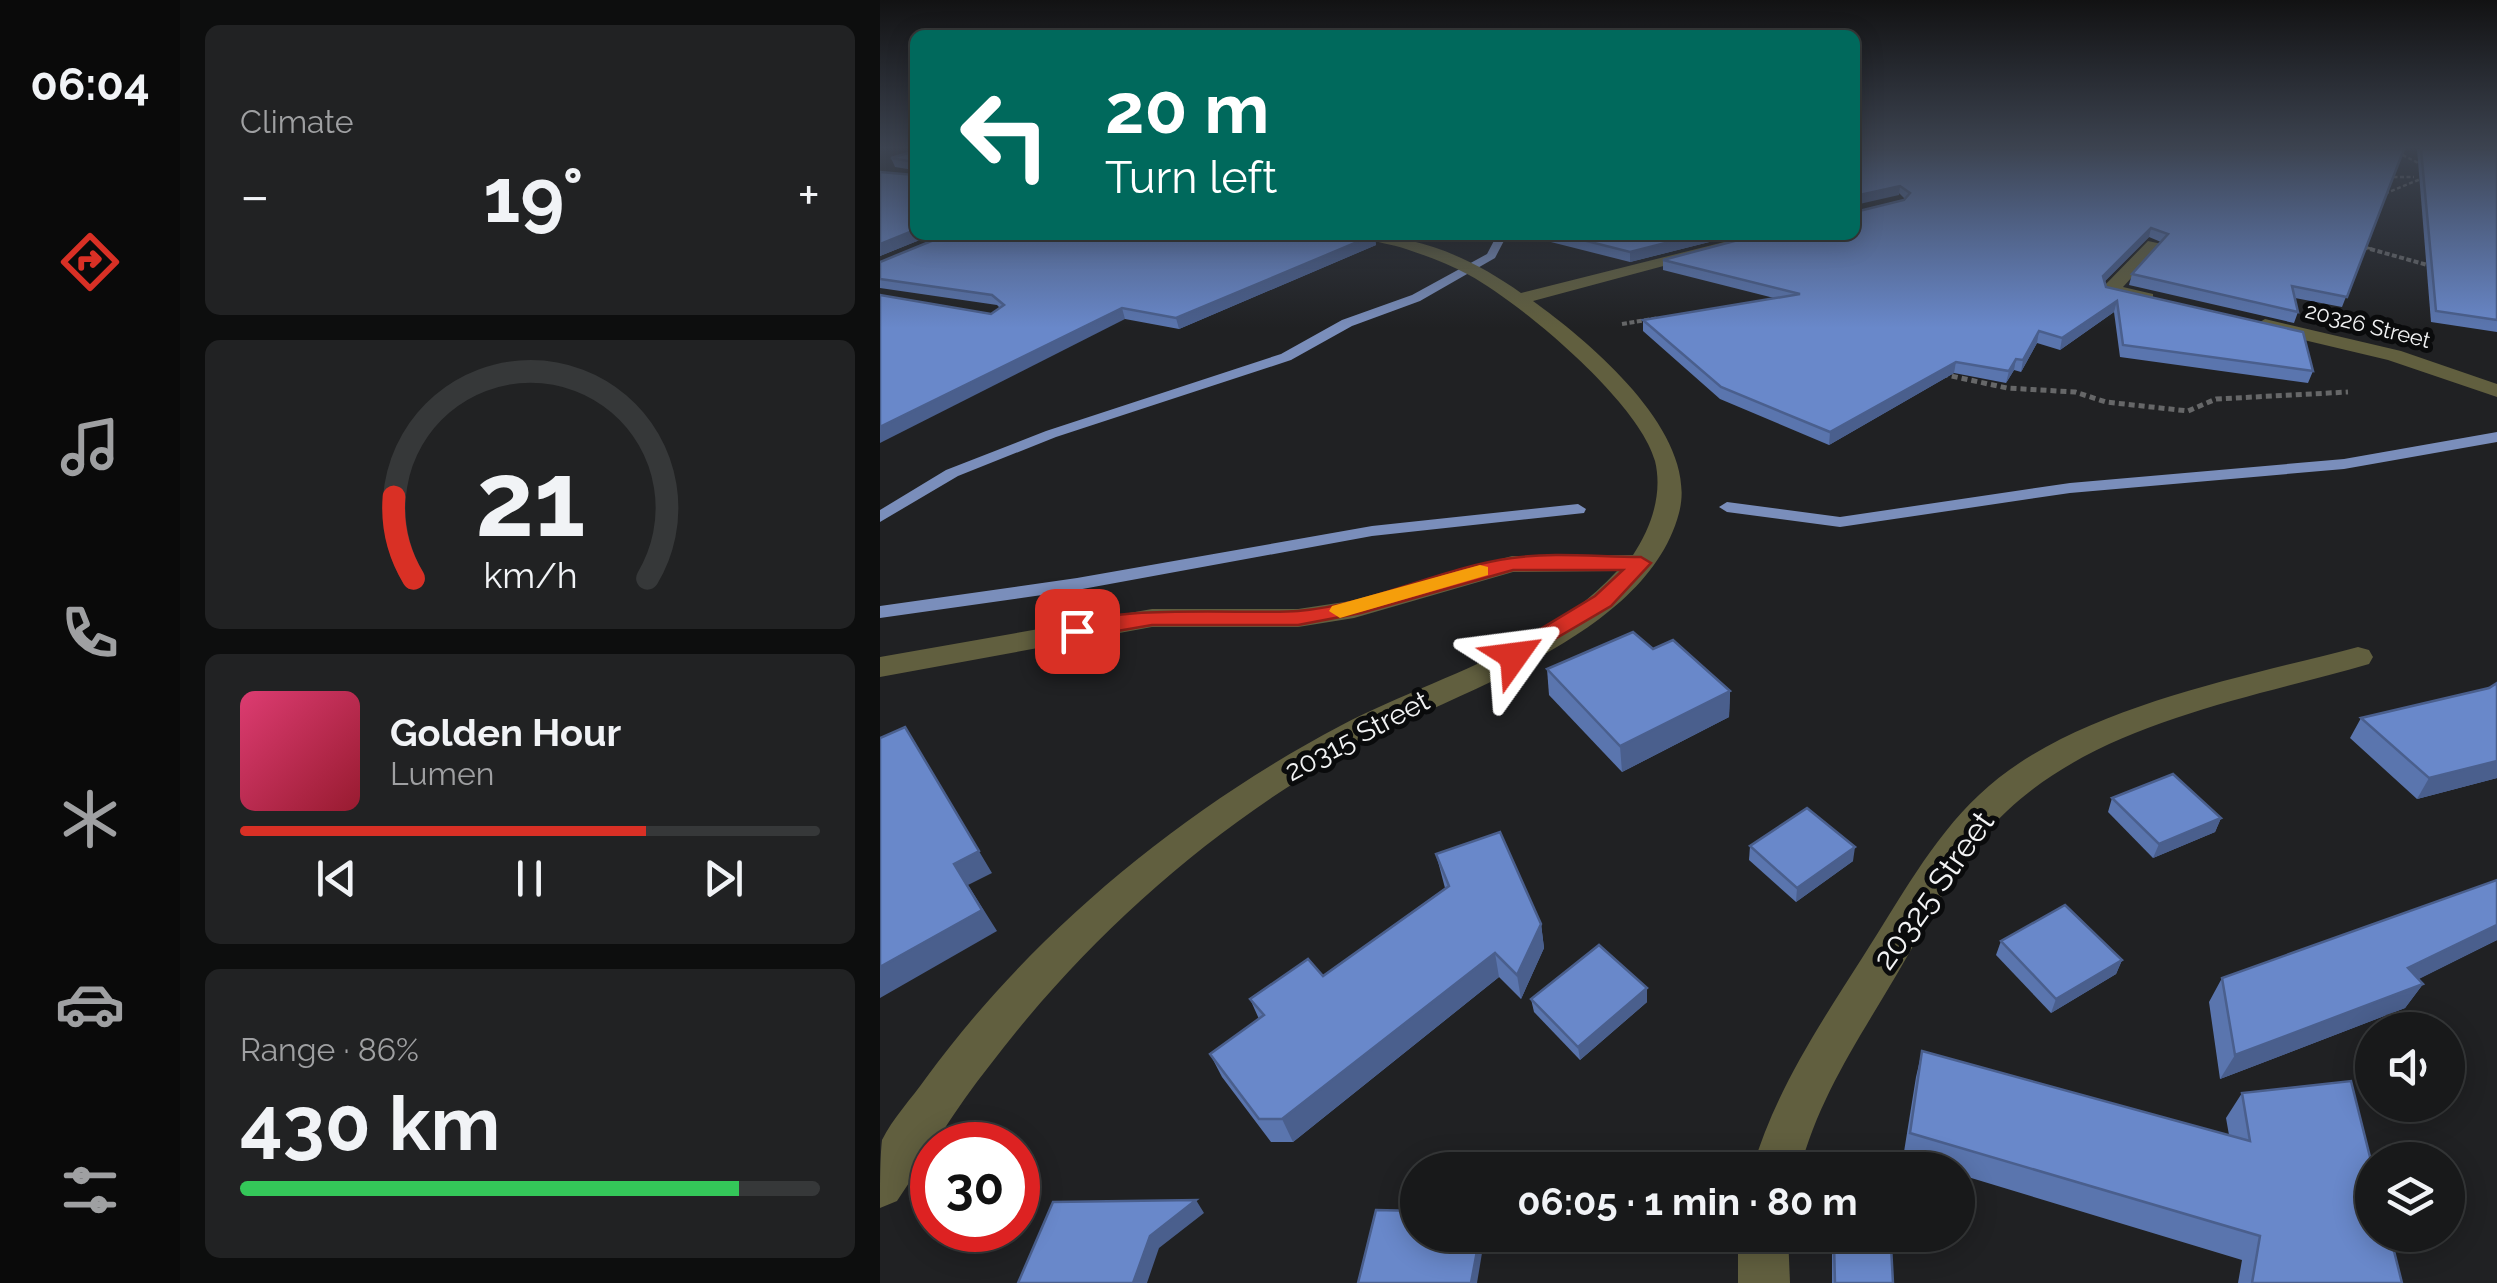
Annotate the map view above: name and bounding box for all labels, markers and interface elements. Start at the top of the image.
text: 06:04 [30,58,150,111]
text: 20 m [1105,67,1269,149]
icon: left [940,70,1070,200]
text: Climate [240,103,354,140]
text: 19° [483,151,584,240]
text: Turn left [1105,151,1277,204]
text: − [240,163,270,228]
text: + [797,163,820,228]
icon: directions [55,227,125,297]
street label: 20326 Street [2303,297,2434,353]
icon: music [55,412,125,482]
text: 21 [475,438,585,560]
text: km/h [483,554,577,596]
pin [1035,589,1120,674]
icon: phone [55,598,125,668]
icon: arrive [1050,604,1105,659]
position arrow [1462,604,1566,708]
street label: 20315 Street [1279,684,1435,788]
text: Golden Hour [390,710,621,755]
text: Lumen [390,755,494,792]
icon: climate [55,784,125,854]
street label: 20325 Street [1865,804,2001,976]
icon: previous [309,851,364,906]
icon: pause [502,851,557,906]
icon: next [696,851,751,906]
icon: car [55,969,125,1039]
map controls [2355,1012,2465,1252]
button: sound [2355,1012,2465,1122]
text: Range · 86% [240,1031,419,1068]
text: 430 km [240,1079,500,1168]
speed limit sign: 30 [910,1122,1040,1252]
button: layers [2355,1142,2465,1252]
icon: filters [55,1155,125,1225]
text: 06:05 · 1 min · 80 m [1517,1179,1858,1224]

